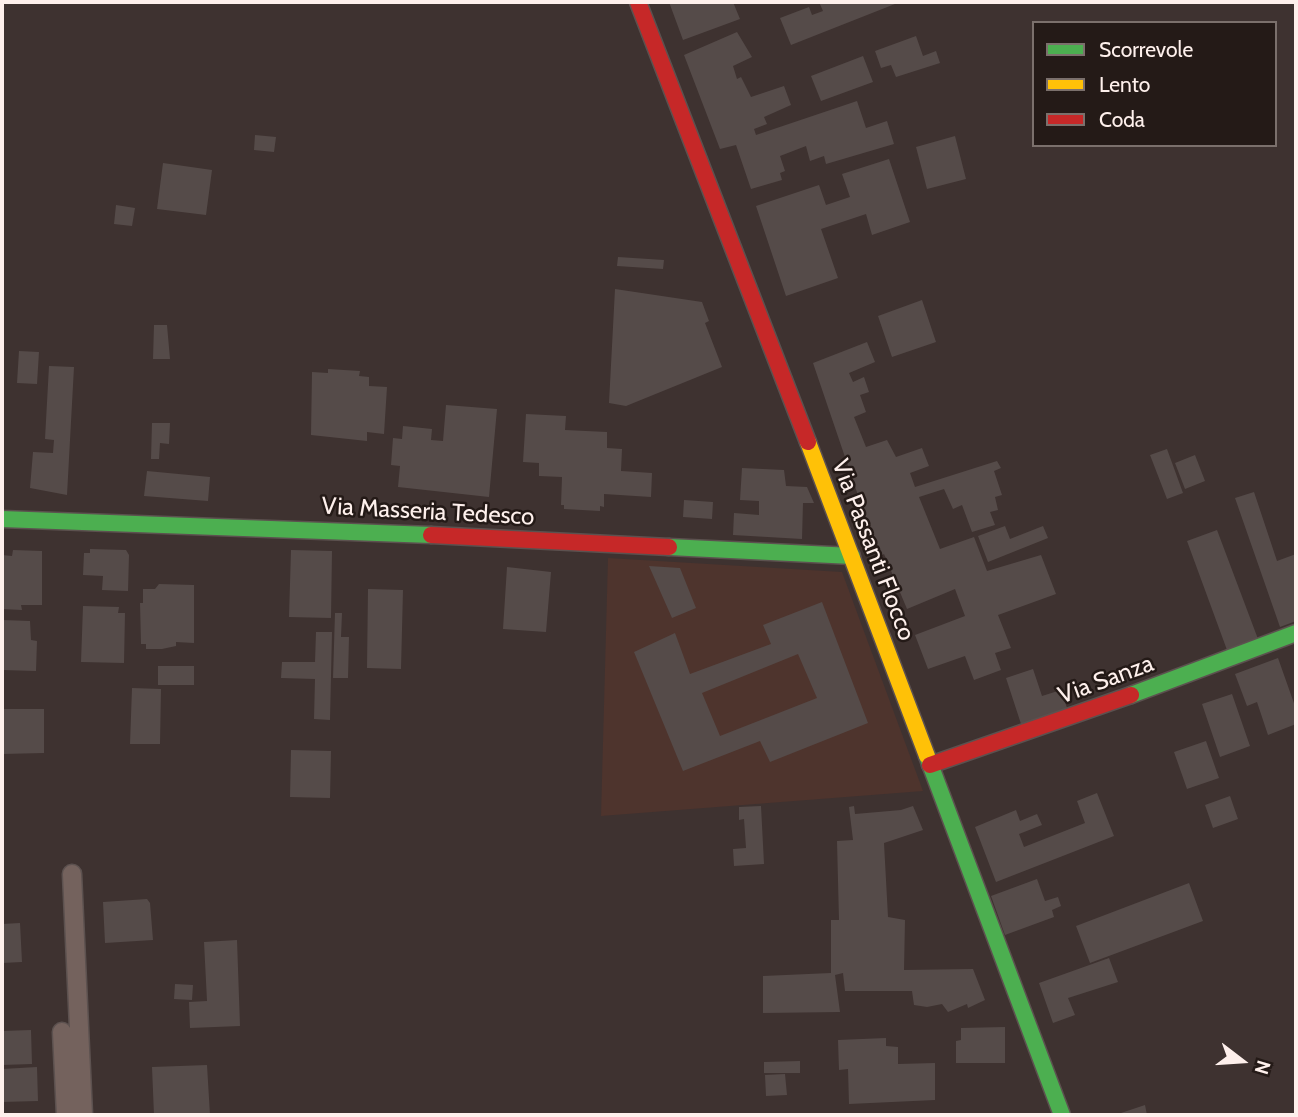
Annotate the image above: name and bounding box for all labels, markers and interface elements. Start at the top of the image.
legend [1032,21,1277,147]
text: Scorrevole [1099,37,1193,62]
text: Lento [1099,72,1150,97]
text: Coda [1099,107,1145,132]
street label: Via Passanti Flocco [825,455,921,645]
street label: Via Masseria Tedesco [321,492,535,532]
street label: Via Sanza [1054,649,1158,711]
north arrow [1207,1026,1277,1096]
text: N [1250,1057,1276,1077]

